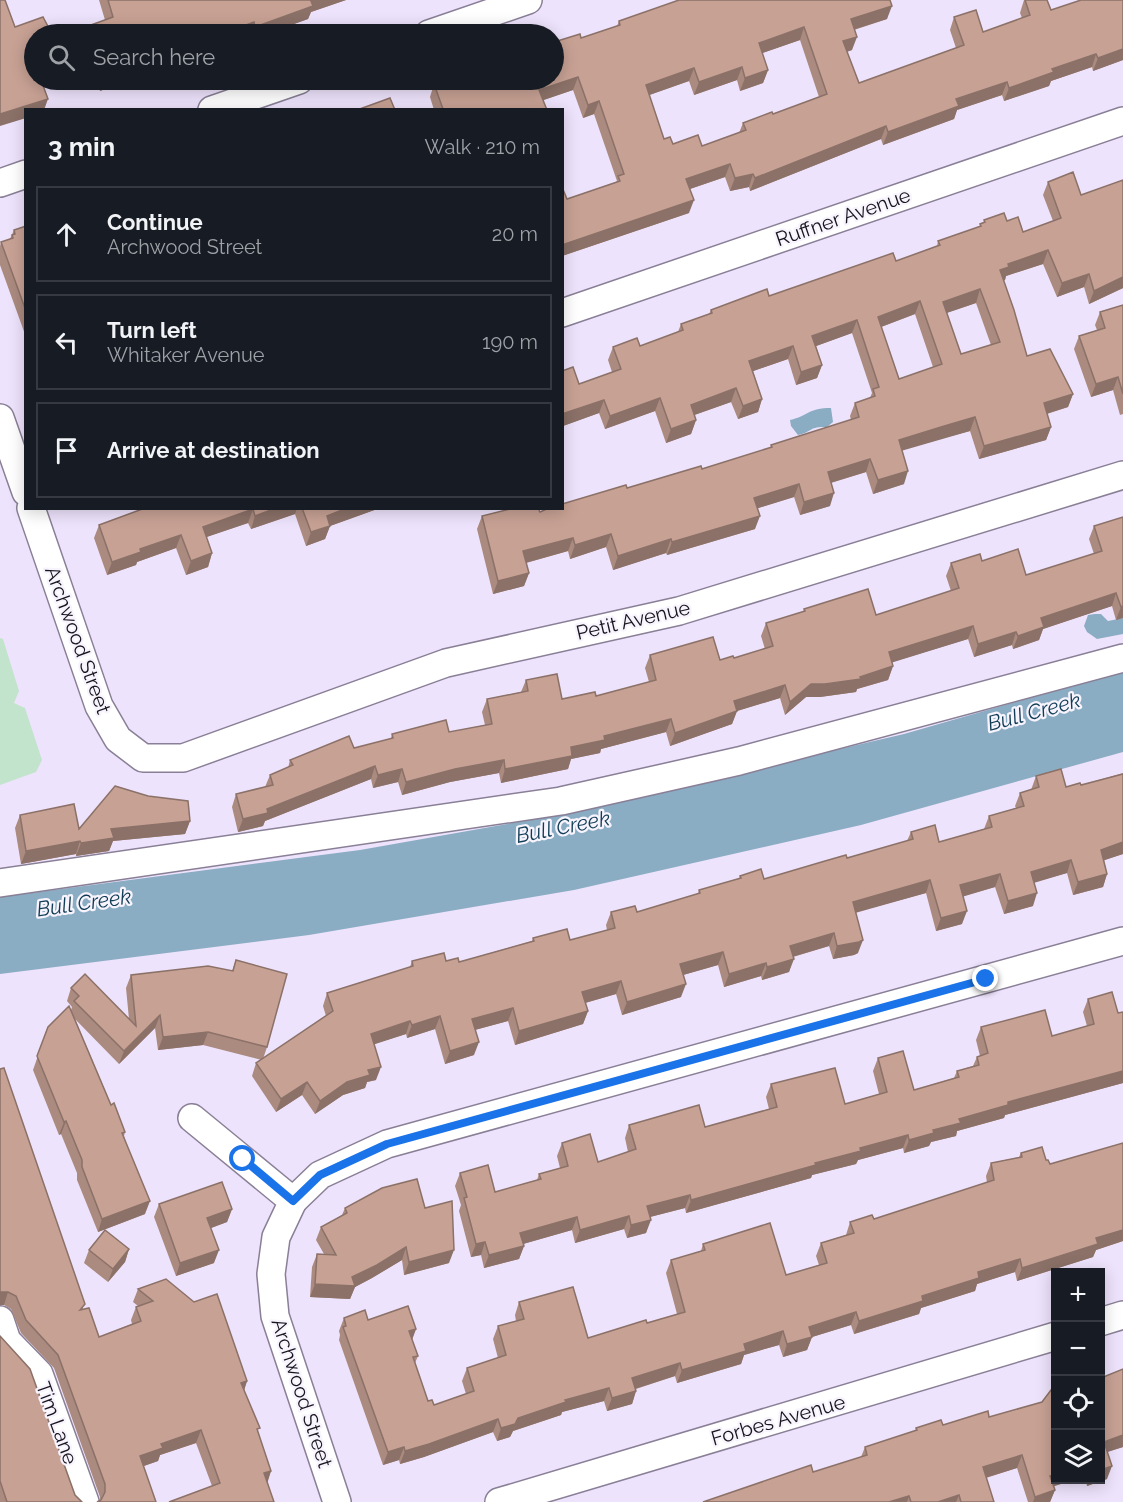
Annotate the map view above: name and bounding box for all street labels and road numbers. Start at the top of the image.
street label: Ruffner Avenue [772,183,914,251]
street label: Archwood Street [40,563,116,717]
street label: Petit Avenue [574,595,693,645]
street label: Archwood Street [267,1315,337,1471]
street label: Tim Lane [31,1378,83,1468]
street label: Forbes Avenue [708,1389,848,1451]

